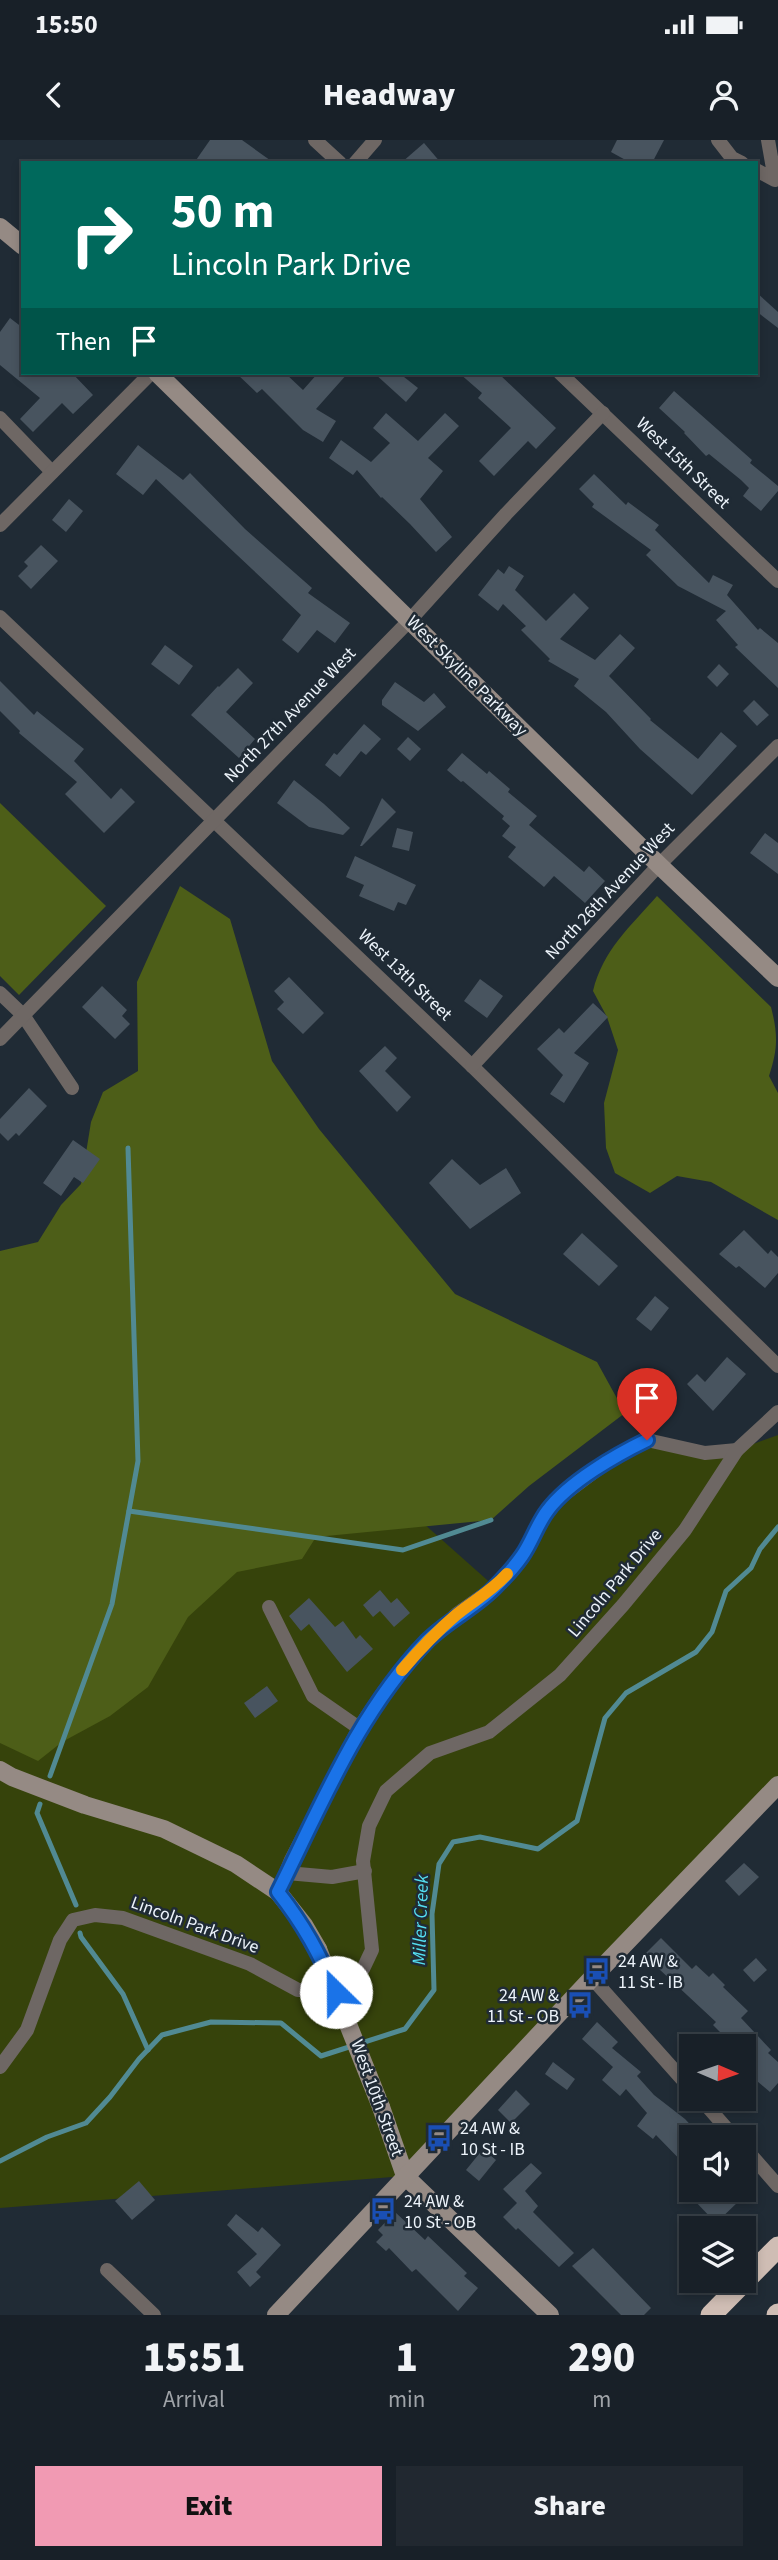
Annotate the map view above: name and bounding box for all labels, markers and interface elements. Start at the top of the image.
text: 15:50 [35,6,98,43]
text: Headway [323,72,455,118]
icon: back [35,76,73,114]
icon: person [705,76,743,114]
text: 50 m [171,177,275,247]
icon: right [56,189,147,280]
text: Lincoln Park Drive [171,242,411,288]
icon: arrive [125,322,163,360]
text: Then [56,323,111,360]
street label: West 15th Street [630,411,736,515]
street label: West Skyline Parkway [401,610,534,743]
street label: North 27th Avenue West [219,642,361,788]
street label: North 26th Avenue West [540,817,680,965]
street label: West 13th Street [352,923,458,1027]
pin [617,1368,677,1440]
icon: arrive [628,1379,666,1417]
street label: Lincoln Park Drive [562,1523,668,1643]
water label: Miller Creek [406,1873,436,1966]
street label: Lincoln Park Drive [127,1890,263,1960]
place label: 24 AW & 11 St - IB [618,1949,683,1995]
position arrow [299,1955,373,2029]
bus stop icon: 24 AW & 11 St - IB [582,1956,612,1986]
place label: 24 AW & 11 St - OB [487,1983,559,2029]
bus stop icon: 24 AW & 11 St - OB [565,1990,595,2020]
north arrow [679,2034,756,2110]
map controls [679,2034,756,2293]
street label: West 10th Street [344,2036,410,2160]
place label: 24 AW & 10 St - IB [460,2116,525,2162]
bus stop icon: 24 AW & 10 St - IB [424,2123,454,2153]
button: sound [679,2125,756,2202]
place label: 24 AW & 10 St - OB [404,2189,476,2235]
bus stop icon: 24 AW & 10 St - OB [368,2196,398,2226]
button: layers [679,2216,756,2293]
text: 15:51 [143,2328,245,2388]
text: 1 [395,2328,418,2388]
text: 290 [568,2328,635,2388]
text: Arrival [163,2383,225,2416]
text: min [388,2383,425,2416]
text: m [592,2383,611,2416]
button: Exit [35,2466,382,2546]
button: Share [396,2466,743,2546]

